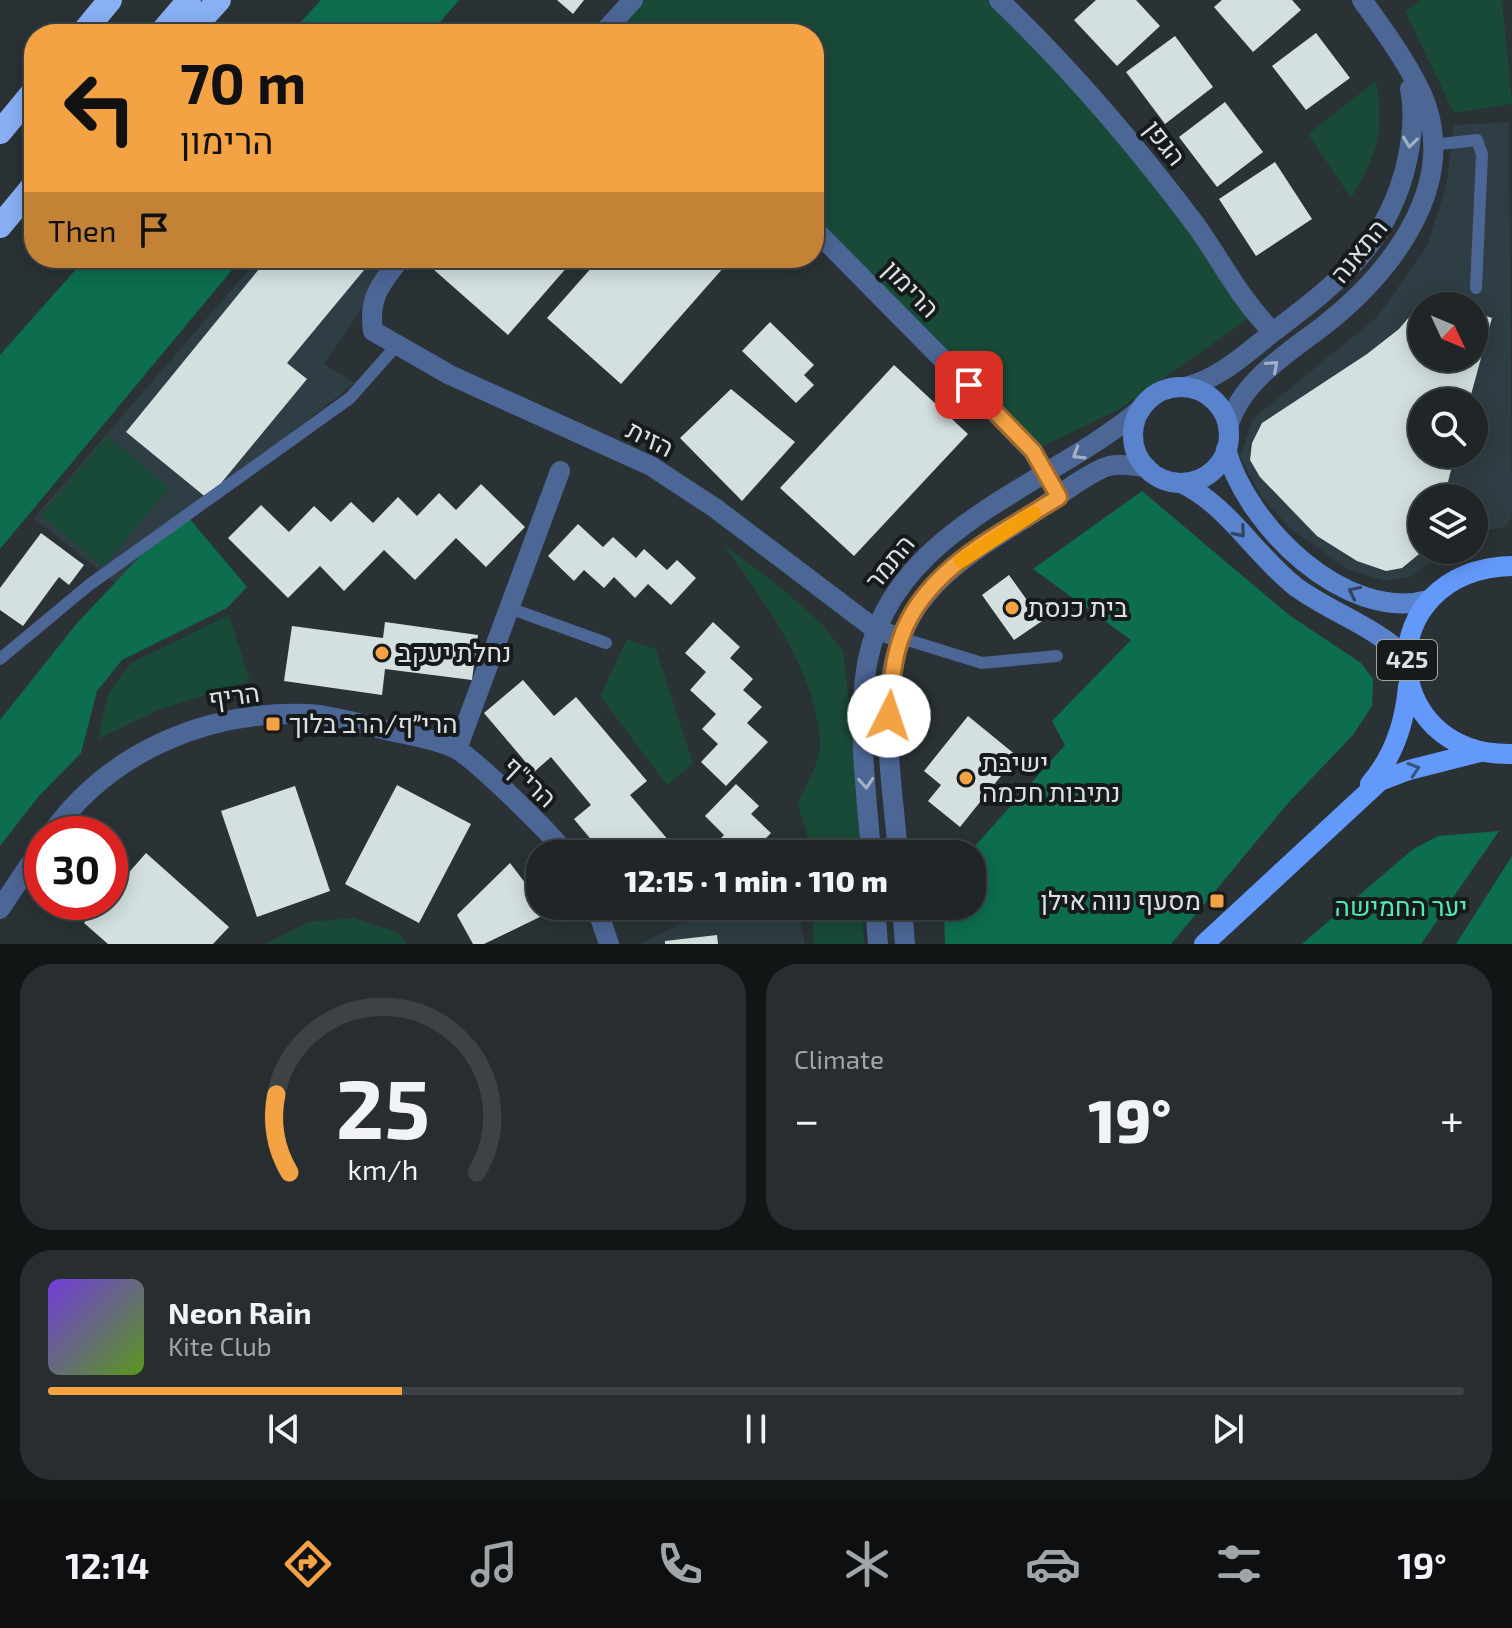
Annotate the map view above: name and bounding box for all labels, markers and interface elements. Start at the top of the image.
text: 70 m [180,48,306,115]
icon: left [48,56,152,160]
street label: הגפן [1139,113,1194,171]
text: הרימון [180,118,274,161]
one-way arrow [1402,135,1419,149]
icon: arrive [132,208,176,252]
text: Then [48,212,116,248]
street label: התאנה [1323,212,1393,288]
street label: הרימון [877,253,947,323]
north arrow [1408,292,1488,372]
map controls [1408,292,1488,564]
pin [935,351,1003,419]
one-way arrow [1264,361,1278,376]
icon: arrive [947,363,991,407]
button: search [1408,388,1488,468]
street label: הזית [622,413,679,462]
one-way arrow [1072,445,1086,460]
button: layers [1408,484,1488,564]
one-way arrow [1230,523,1245,538]
street label: התמר [858,528,920,594]
one-way arrow [1348,586,1363,602]
place label: בית כנסת [1028,591,1128,622]
marker: בית כנסת [1003,599,1021,617]
place label: נחלת יעקב [398,636,511,667]
road number: 425 [1377,640,1437,680]
marker: נחלת יעקב [373,644,391,662]
position arrow [847,674,931,758]
street label: הריף [206,676,261,713]
place label: הרי״ף/הרב בלוך [289,707,457,738]
marker: הרי״ף/הרב בלוך [264,715,282,733]
place label: ישיבת נתיבות חכמה [982,746,1120,807]
street label: הרי"ף [498,749,564,813]
one-way arrow [1407,762,1421,778]
marker: ישיבת נתיבות חכמה [957,769,975,787]
one-way arrow [857,777,874,790]
speed limit sign: 30 [24,816,128,920]
text: 12:15 · 1 min · 110 m [624,862,888,898]
place label: מסעף נווה אילן [1040,884,1201,915]
park label: יער החמישה [1335,890,1467,921]
marker: מסעף נווה אילן [1208,892,1226,910]
text: Climate [794,1043,884,1074]
text: 25 [336,1056,430,1156]
text: 19° [1088,1083,1171,1155]
text: − [794,1092,820,1145]
text: + [1440,1092,1464,1145]
text: km/h [348,1151,418,1186]
text: Neon Rain [168,1294,312,1330]
text: Kite Club [168,1330,272,1361]
icon: previous [262,1407,306,1451]
icon: pause [734,1407,778,1451]
icon: next [1206,1407,1250,1451]
icon: directions [280,1536,336,1592]
icon: music [466,1536,522,1592]
icon: phone [652,1536,708,1592]
icon: climate [839,1536,895,1592]
icon: car [1025,1536,1081,1592]
icon: filters [1211,1536,1267,1592]
text: 12:14 [65,1543,149,1586]
text: 19° [1398,1543,1447,1586]

